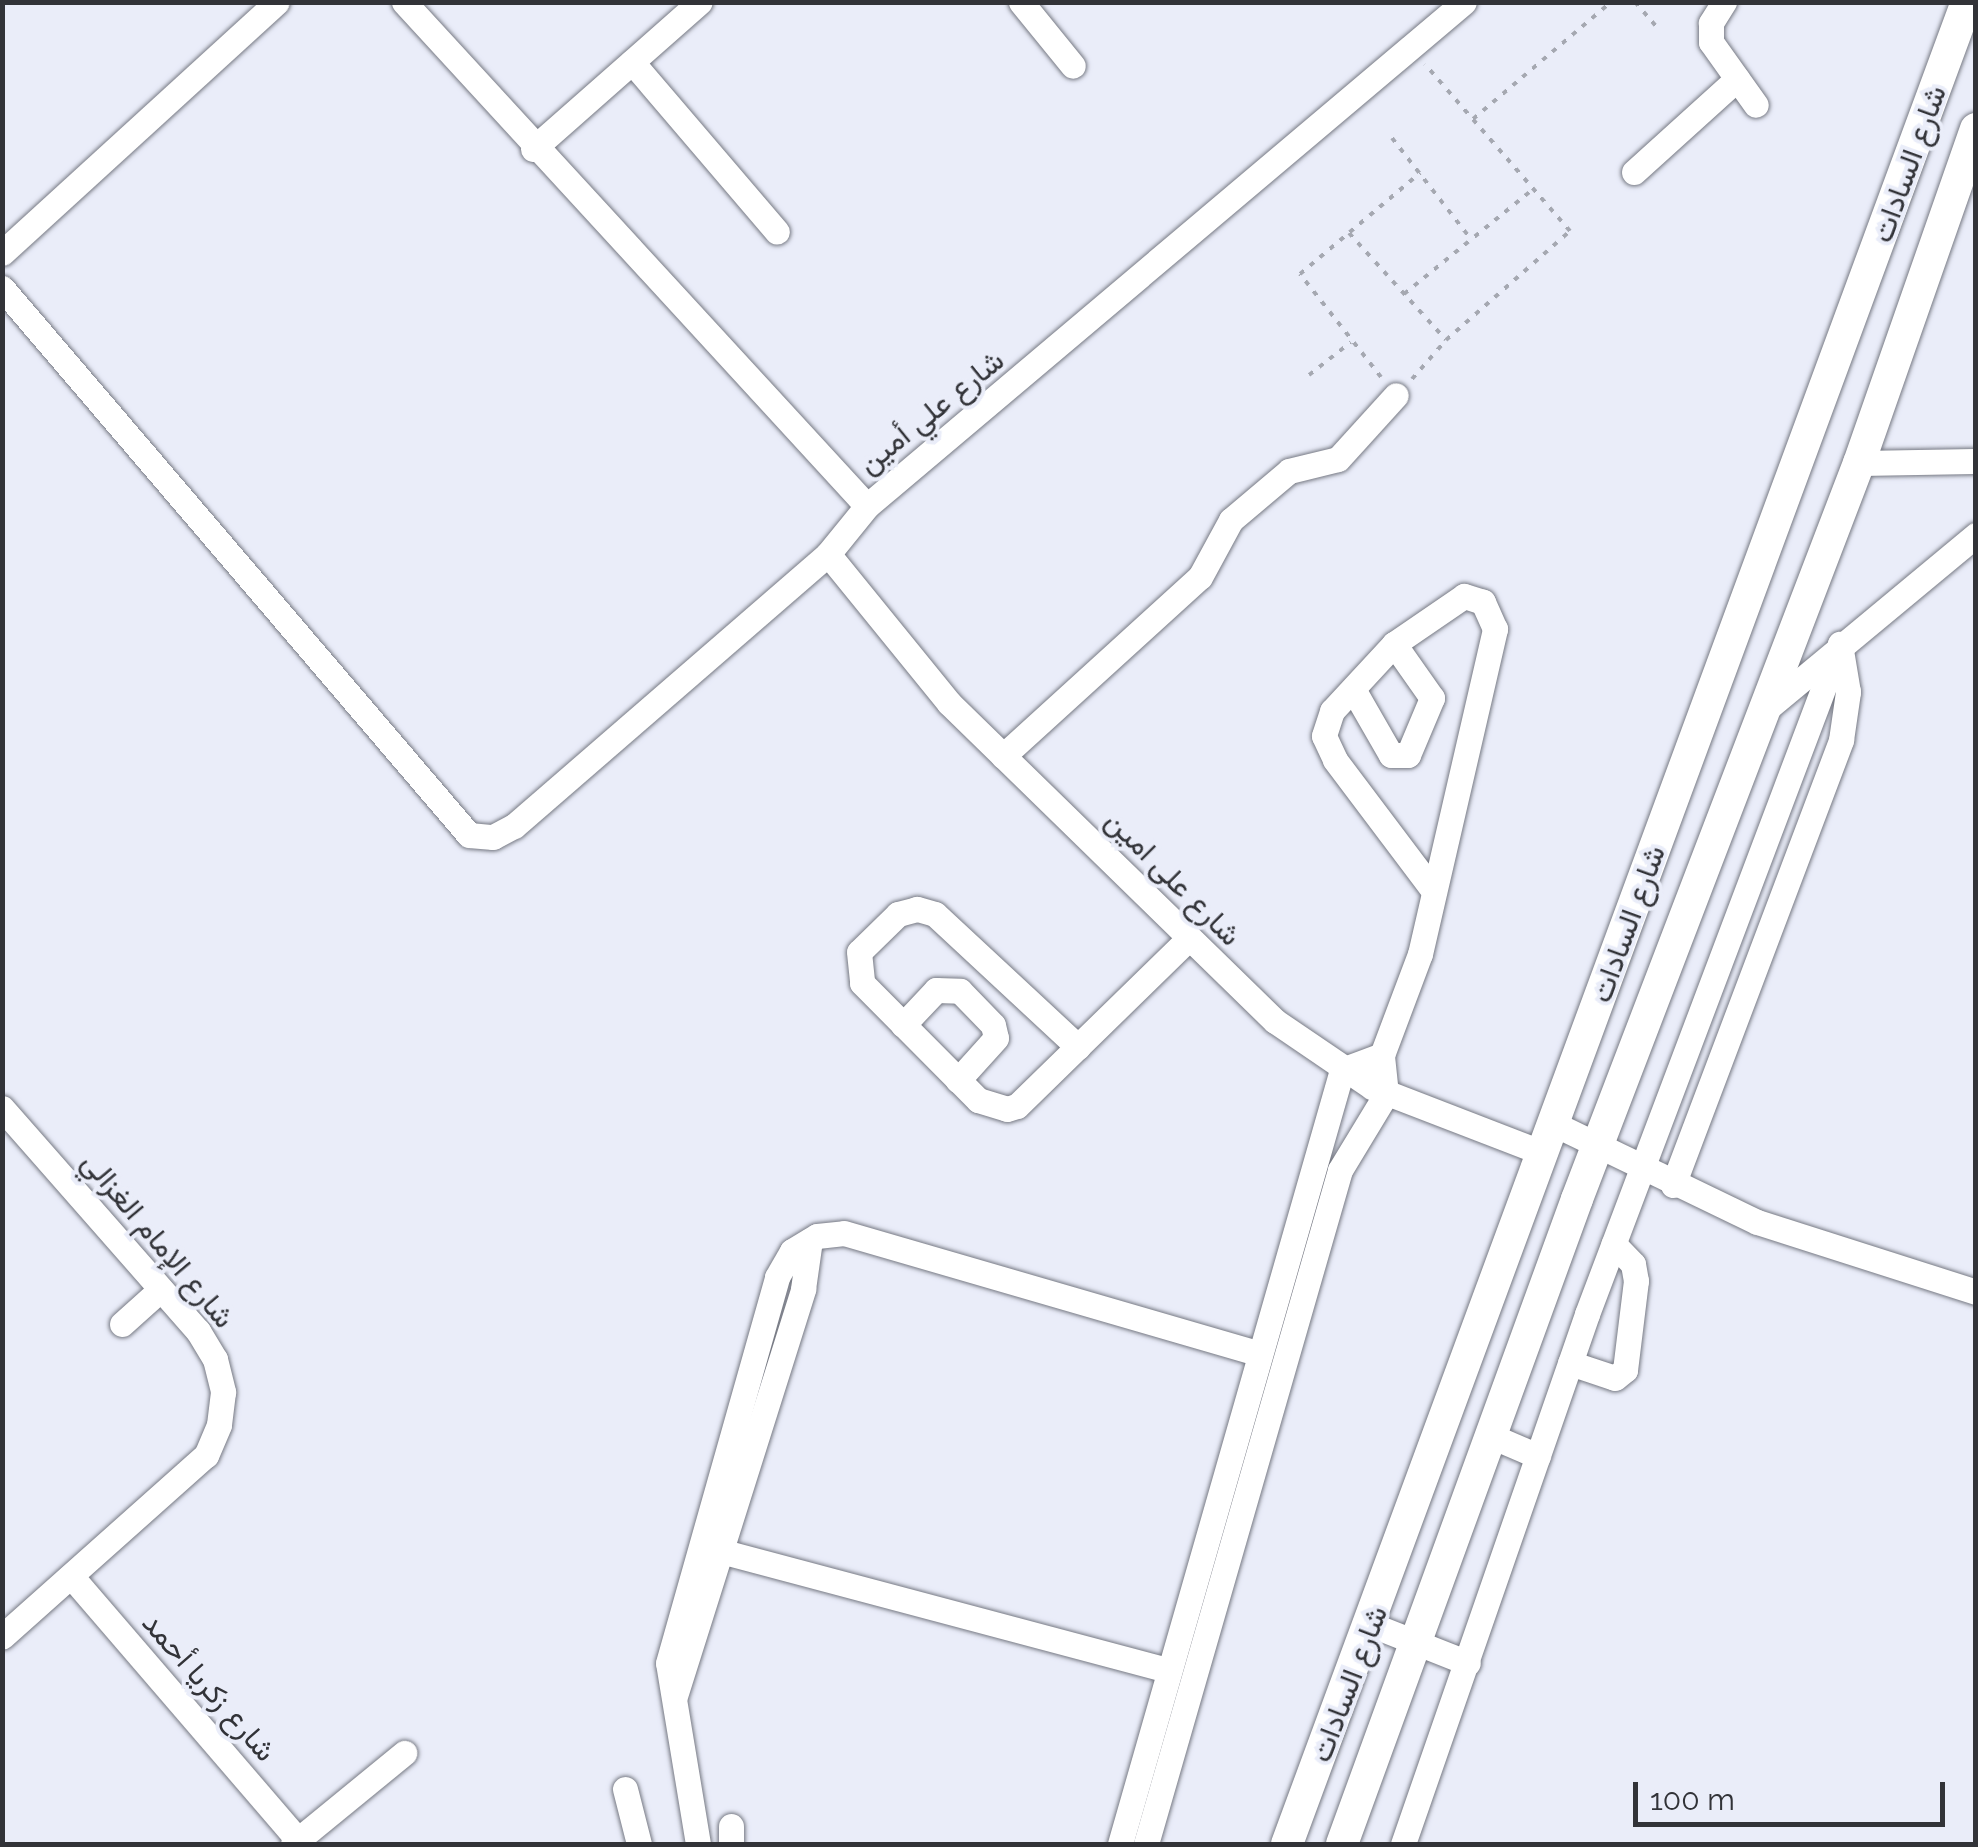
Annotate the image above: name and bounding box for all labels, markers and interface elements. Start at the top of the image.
street label: شارع السادات [1864,81,1954,247]
street label: شارع علي أمين [851,342,1011,482]
street label: شارع على امين [1098,803,1248,953]
street label: شارع السادات [1583,841,1673,1007]
street label: شارع الإمام الغزالي [74,1145,242,1335]
street label: شارع السادات [1303,1601,1395,1767]
street label: شارع زكريا أحمد [135,1605,283,1769]
scale bar [1638,1762,1950,1824]
text: 100 m [1650,1782,1735,1817]

